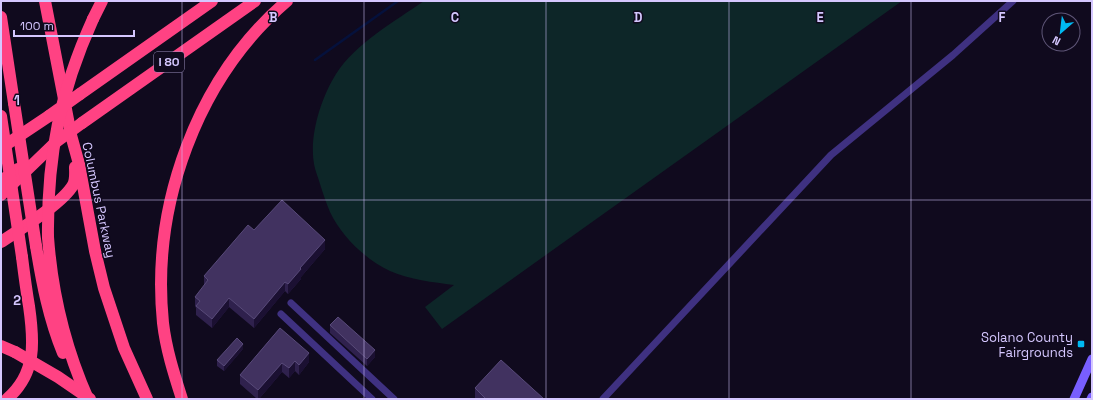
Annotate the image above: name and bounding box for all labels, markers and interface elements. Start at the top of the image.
text: B [269,9,278,26]
text: C [451,9,459,26]
text: D [634,9,643,26]
text: E [816,9,824,26]
text: F [999,9,1006,26]
scale bar [14,12,134,38]
north arrow [1041,12,1081,52]
text: 100 m [20,18,54,34]
text: N [1050,33,1063,49]
road number: I 80 [154,52,184,72]
text: 1 [14,92,20,109]
street label: Columbus Parkway [78,141,120,259]
text: 2 [13,292,21,309]
place label: Solano County Fairgrounds [981,329,1073,361]
marker: Solano County Fairgrounds [1076,339,1086,349]

